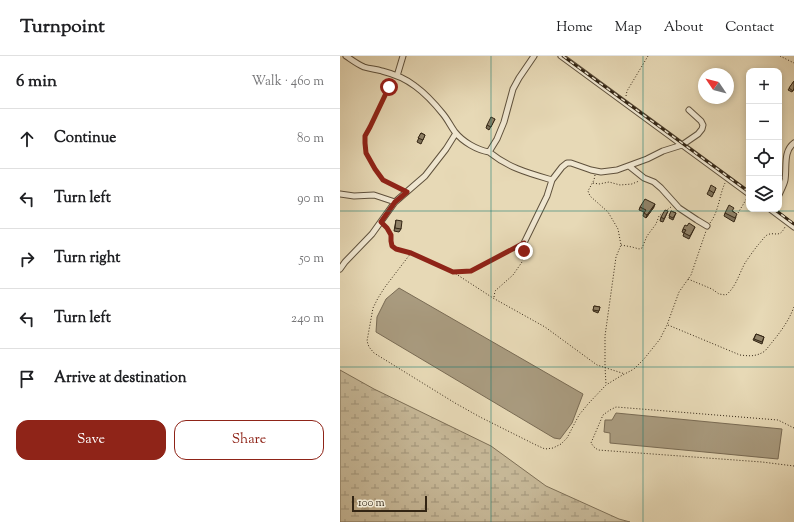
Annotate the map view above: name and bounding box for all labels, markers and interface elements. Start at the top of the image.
text: Turnpoint [20,14,105,41]
text: Home [556,18,593,38]
text: Map [615,18,642,38]
text: About [664,18,703,38]
text: Contact [725,18,774,38]
north arrow [698,68,734,104]
map controls [746,68,782,212]
button: + [746,68,782,104]
text: 6 min [16,70,57,94]
text: Walk · 460 m [251,73,324,91]
route start [380,78,398,96]
button: − [746,104,782,140]
icon: ahead [16,128,38,150]
text: Continue [54,128,116,149]
text: 80 m [297,130,324,148]
button: locate [746,140,782,176]
button: layers [746,176,782,212]
icon: left [16,188,38,210]
text: Turn left [54,188,111,209]
text: 90 m [297,190,324,208]
route end [515,242,533,260]
icon: right [16,248,38,270]
text: Turn right [54,248,120,269]
text: 50 m [299,250,324,268]
icon: left [16,308,38,330]
text: Turn left [54,308,111,329]
text: 240 m [291,310,324,328]
icon: arrive [16,368,38,390]
text: Arrive at destination [54,368,187,389]
button: Save [16,420,166,460]
button: Share [174,420,324,460]
scale bar [352,494,427,513]
text: 100 m [358,495,385,511]

